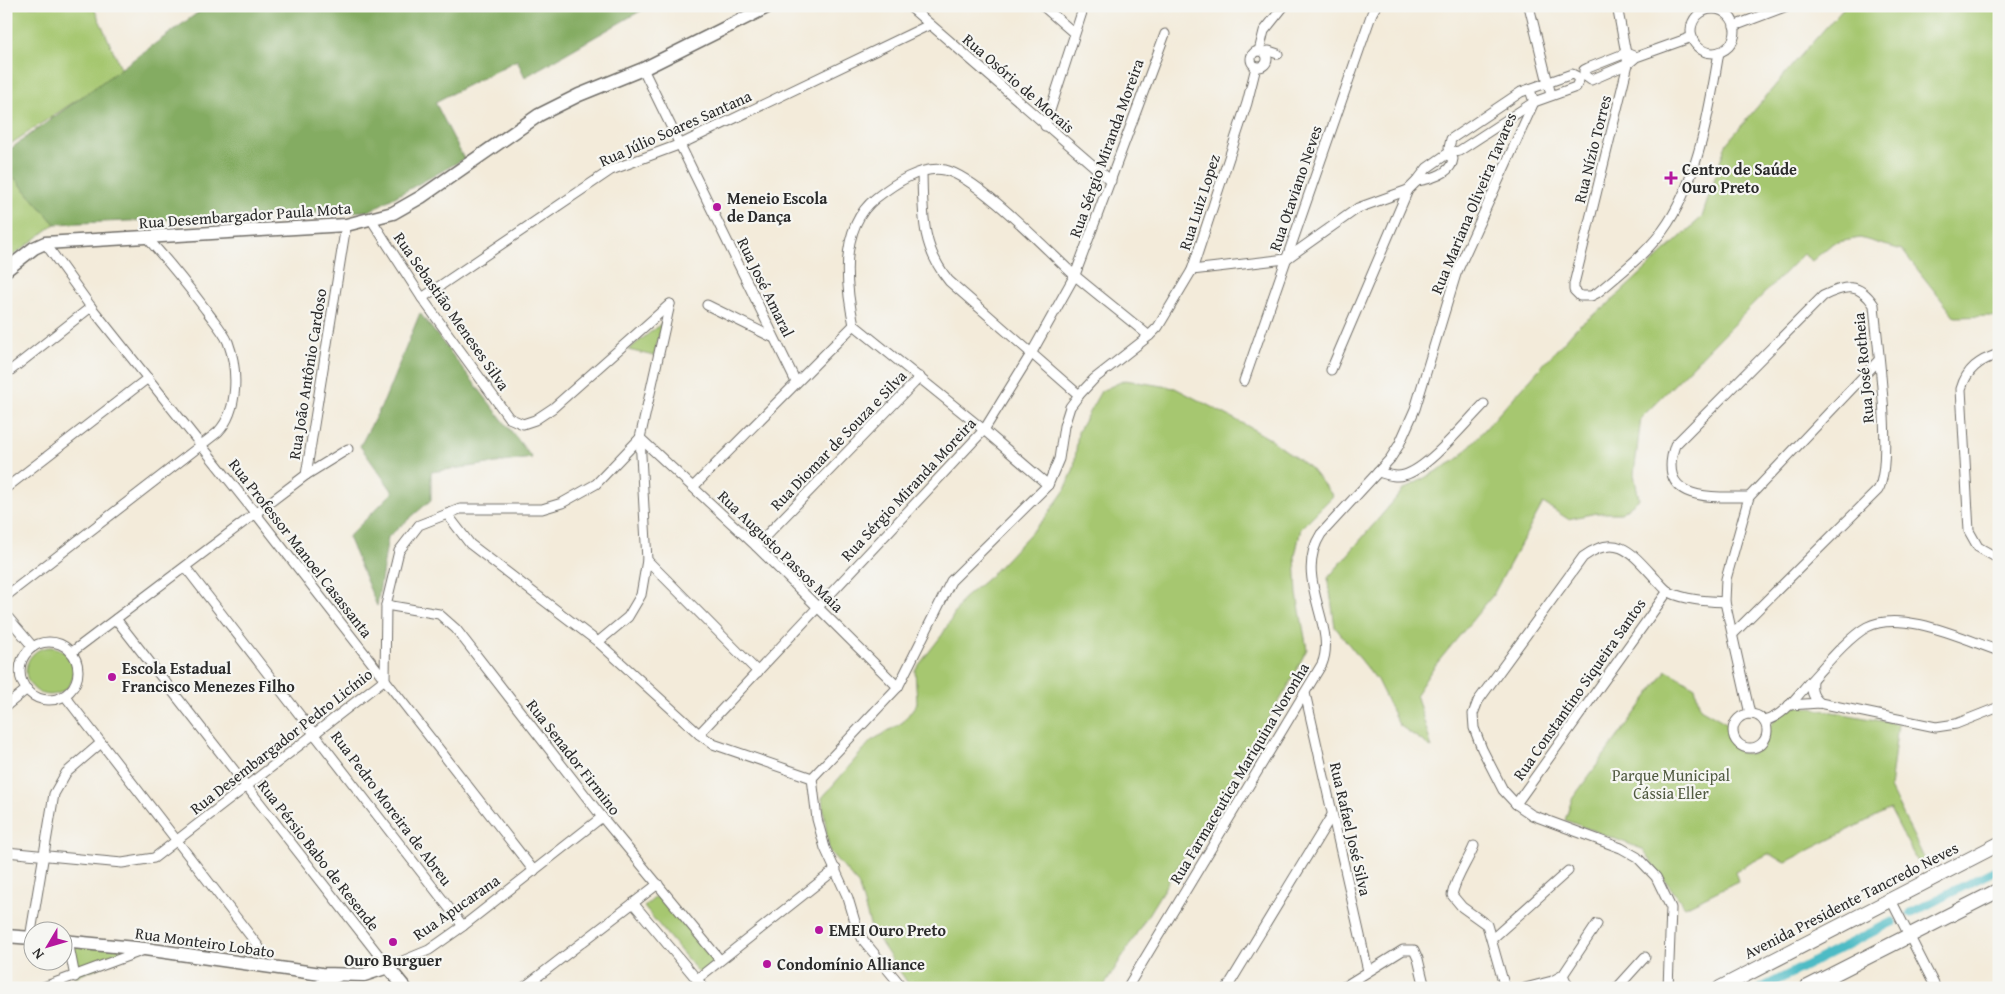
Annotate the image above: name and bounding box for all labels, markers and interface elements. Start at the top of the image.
street label: Rua Osório de Morais [958,27,1080,139]
street label: Rua Sérgio Miranda Moreira [1062,55,1150,241]
street label: Rua Júlio Soares Santana [595,83,756,172]
street label: Rua Nízio Torres [1567,93,1617,205]
street label: Rua Mariana Oliveira Tavares [1424,108,1522,298]
street label: Rua Otaviano Neves [1262,122,1328,254]
street label: Rua Luiz Lopez [1172,151,1226,253]
place label: Centro de Saúde Ouro Preto [1682,157,1797,199]
marker: Centro de Saúde Ouro Preto [1664,171,1678,185]
place label: Meneio Escola de Dança [727,186,828,228]
street label: Rua Desembargador Paula Mota [138,196,352,234]
marker: Meneio Escola de Dança [711,201,723,213]
street label: Rua Sebastião Meneses Silva [388,227,516,396]
street label: Rua José Amaral [731,233,801,341]
street label: Rua João Antônio Cardoso [282,287,332,461]
street label: Rua José Rotheia [1846,311,1880,424]
street label: Rua Diomar de Souza e Silva [764,364,912,516]
street label: Rua Sérgio Miranda Moreira [835,411,981,566]
street label: Rua Professor Manoel Casassanta [223,453,379,643]
street label: Rua Augusto Passos Maia [713,484,850,618]
street label: Rua Constantino Siqueira Santos [1507,593,1651,785]
place label: Escola Estadual Francisco Menezes Filho [122,656,295,698]
street label: Rua Farmaceutica Mariquina Noronha [1163,657,1315,888]
street label: Rua Desembargador Pedro Licínio [185,662,377,820]
marker: Escola Estadual Francisco Menezes Filho [106,671,118,683]
street label: Rua Senador Firmino [521,694,627,820]
street label: Rua Pedro Moreira de Abreu [326,725,459,891]
street label: Rua Rafael José Silva [1324,760,1378,899]
park label: Parque Municipal Cássia Eller [1612,763,1731,805]
street label: Rua Pérsio Babo de Resende [252,774,386,936]
street label: Avenida Presidente Tancredo Neves [1740,835,1962,965]
street label: Rua Apucarana [408,868,505,946]
place label: EMEI Ouro Preto [829,918,947,942]
street label: Rua Monteiro Lobato [134,920,276,964]
north arrow [22,922,72,972]
marker: EMEI Ouro Preto [813,924,825,936]
marker: Ouro Burguer [387,936,399,948]
text: N [27,944,49,964]
place label: Ouro Burguer [344,948,442,972]
place label: Condomínio Alliance [777,952,925,976]
marker: Condomínio Alliance [761,958,773,970]

